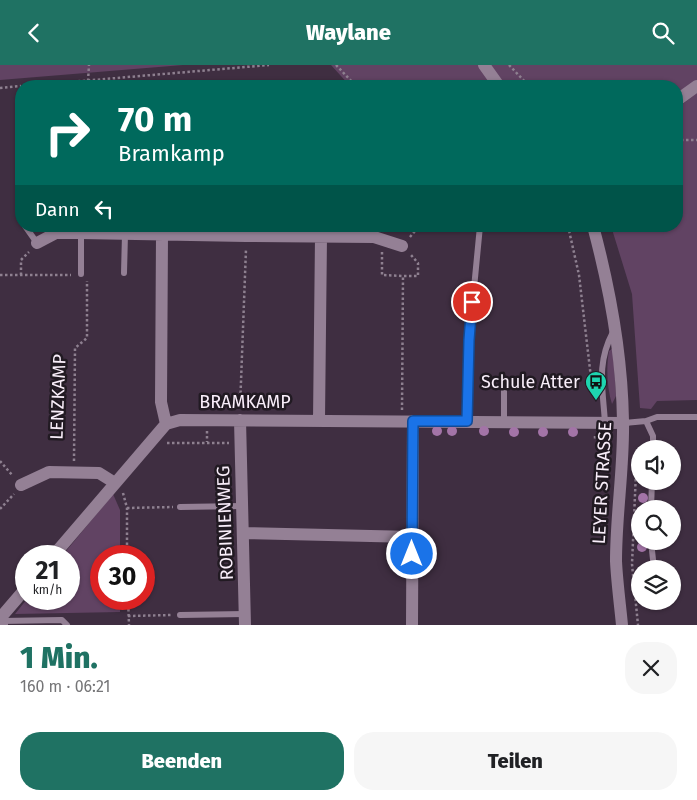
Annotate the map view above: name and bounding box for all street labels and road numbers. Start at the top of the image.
street label: LENZKAMP [46,354,70,440]
street label: BRAMKAMP [199,391,291,413]
street label: LEYER STRASSE [588,421,616,545]
street label: ROBINIENWEG [212,465,238,581]

